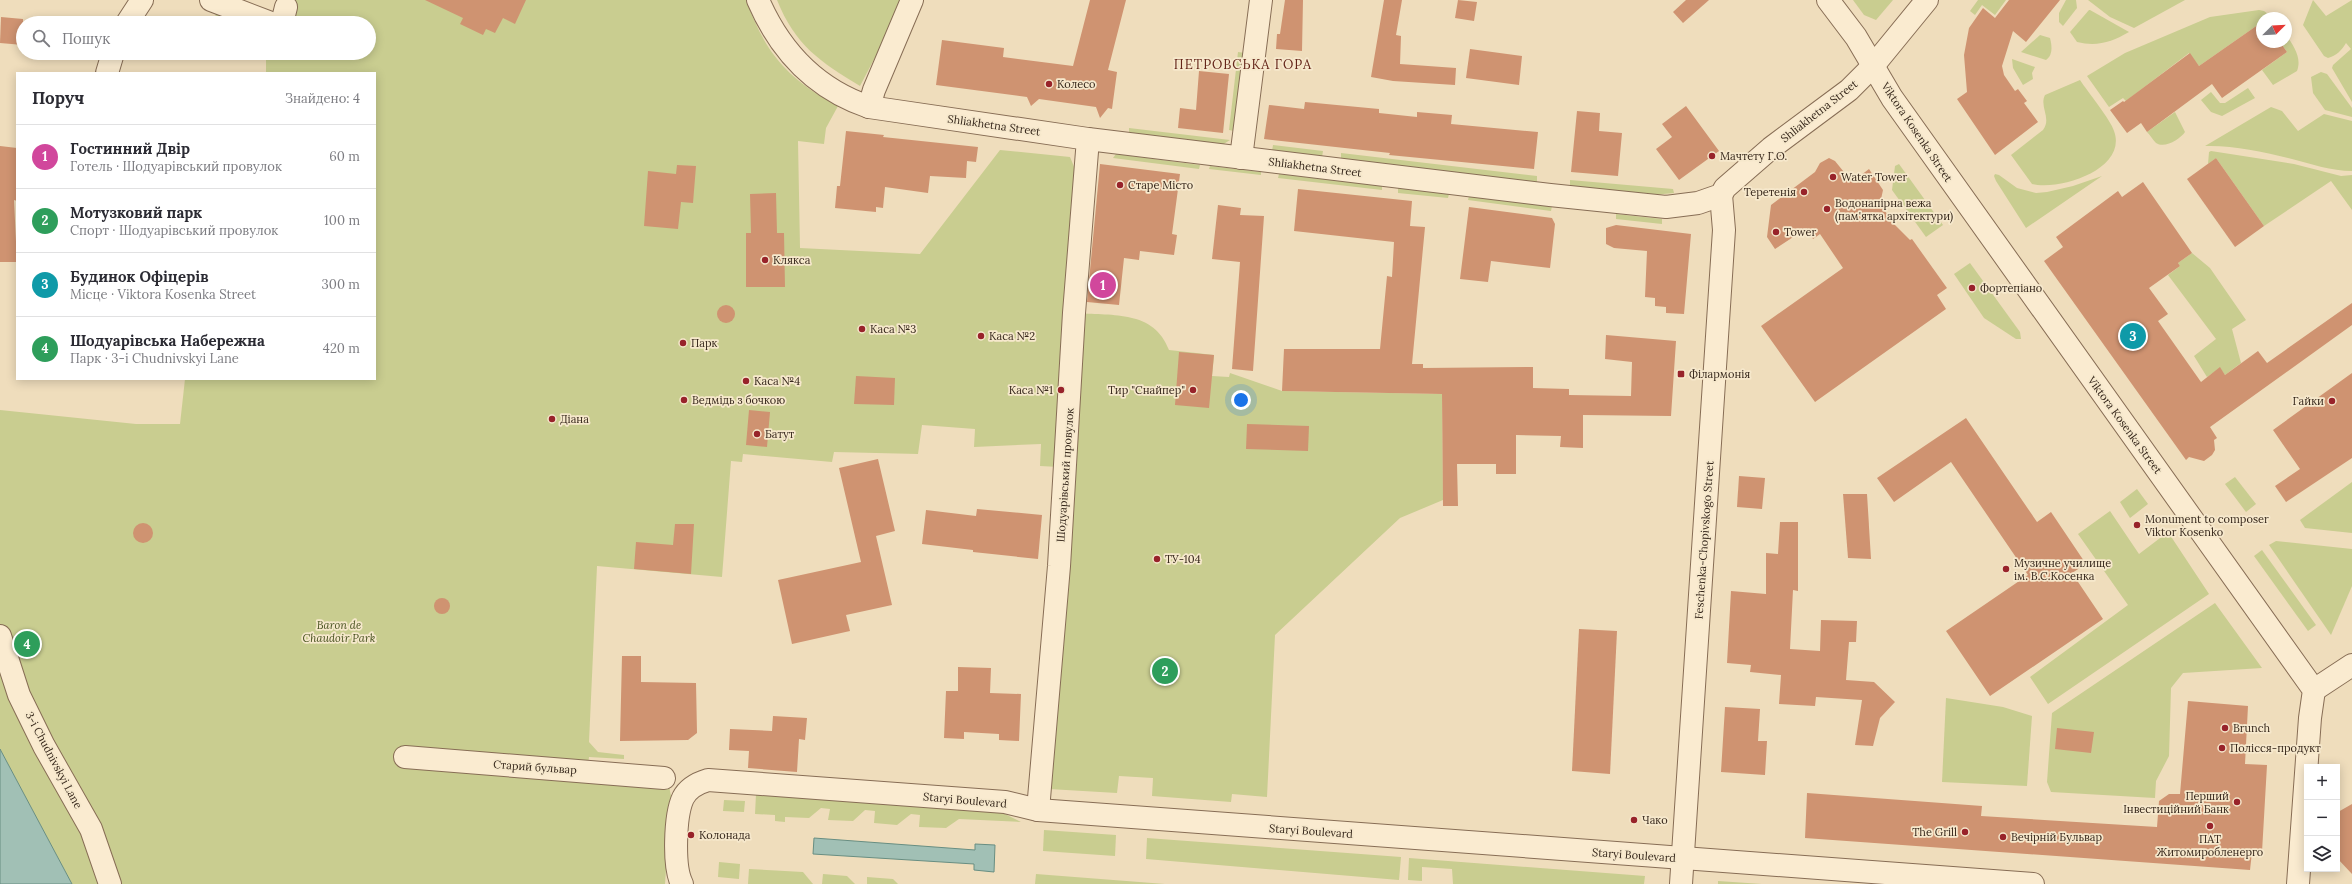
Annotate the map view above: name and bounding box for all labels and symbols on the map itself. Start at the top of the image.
north arrow [2256,12,2292,48]
district label: ПЕТРОВСЬКА ГОРА [1174,56,1312,73]
street label: Shliakhetna Street [1778,76,1861,145]
place label: Колесо [1057,77,1095,91]
marker: Колесо [1044,79,1054,89]
street label: Viktora Kosenka Street [1878,79,1956,185]
street label: Shliakhetna Street [947,112,1042,139]
place label: Мачтету Г.О. [1720,149,1787,163]
marker: Мачтету Г.О. [1707,151,1717,161]
street label: Shliakhetna Street [1268,154,1363,180]
place label: Water Tower [1841,170,1907,184]
marker: Water Tower [1828,172,1838,182]
place label: Старе Місто [1128,178,1193,192]
marker: Старе Місто [1115,180,1125,190]
place label: Теретенія [1744,185,1796,199]
marker: Теретенія [1799,187,1809,197]
place label: Водонапірна вежа (пам'ятка архітектури) [1835,196,1953,224]
marker: Водонапірна вежа (пам'ятка архітектури) [1822,204,1832,214]
place label: Tower [1784,225,1816,239]
marker: Tower [1771,227,1781,237]
place label: Клякса [773,253,811,267]
marker: Клякса [760,255,770,265]
pin: 1 [1090,270,1116,300]
place label: Фортепіано [1980,281,2042,295]
marker: Фортепіано [1967,283,1977,293]
pin: 3 [2120,321,2146,351]
place label: Каса №3 [870,322,916,336]
marker: Каса №3 [857,324,867,334]
place label: Каса №2 [989,329,1035,343]
marker: Каса №2 [976,331,986,341]
place label: Парк [691,336,718,350]
marker: Парк [678,338,688,348]
place label: Філармонія [1689,367,1750,381]
marker: Філармонія [1676,369,1686,379]
street label: Viktora Kosenka Street [2084,373,2166,477]
place label: Каса №4 [754,374,800,388]
marker: Каса №4 [741,376,751,386]
place label: Каса №1 [1009,383,1053,397]
place label: Тир "Снайпер" [1108,383,1185,397]
marker: Каса №1 [1056,385,1066,395]
marker: Тир "Снайпер" [1188,385,1198,395]
your location [1231,390,1251,410]
place label: Ведмідь з бочкою [692,393,785,407]
place label: Гайки [2293,394,2324,408]
marker: Ведмідь з бочкою [679,395,689,405]
marker: Гайки [2327,396,2337,406]
street label: Шодуарівський провулок [1053,407,1077,543]
place label: Діана [560,412,589,426]
marker: Діана [547,414,557,424]
place label: Батут [765,427,795,441]
marker: Батут [752,429,762,439]
street label: Feschenka-Chopivskogo Street [1691,460,1717,620]
place label: Monument to composer Viktor Kosenko [2144,512,2269,539]
marker: Monument to composer Viktor Kosenko [2132,520,2142,530]
place label: ТУ-104 [1165,552,1201,566]
marker: ТУ-104 [1152,554,1162,564]
place label: Музичне училище ім. В.С.Косенка [2014,556,2111,583]
marker: Музичне училище ім. В.С.Косенка [2001,564,2011,574]
park label: Baron de Chaudoir Park [303,618,376,645]
pin: 4 [14,629,40,659]
pin: 2 [1152,656,1178,686]
street label: 3-i Chudnivskyi Lane [22,709,86,811]
place label: Brunch [2233,721,2271,735]
marker: Brunch [2220,723,2230,733]
place label: Полісся-продукт [2230,741,2321,755]
marker: Полісся-продукт [2217,743,2227,753]
street label: Старий бульвар [493,757,578,777]
street label: Staryi Boulevard [923,789,1008,811]
place label: Перший Інвестиційний Банк [2123,789,2229,816]
marker: Перший Інвестиційний Банк [2232,797,2242,807]
place label: Чако [1642,813,1668,827]
marker: Чако [1629,815,1639,825]
street label: Staryi Boulevard [1269,821,1354,841]
marker: ПАТ Житомиробленерго [2205,821,2215,831]
place label: The Grill [1912,825,1957,839]
marker: The Grill [1960,827,1970,837]
place label: Колонада [699,828,751,842]
marker: Колонада [686,830,696,840]
place label: Вечірній Бульвар [2011,830,2102,844]
marker: Вечірній Бульвар [1998,832,2008,842]
place label: ПАТ Житомиробленерго [2157,832,2263,859]
street label: Staryi Boulevard [1592,845,1677,865]

